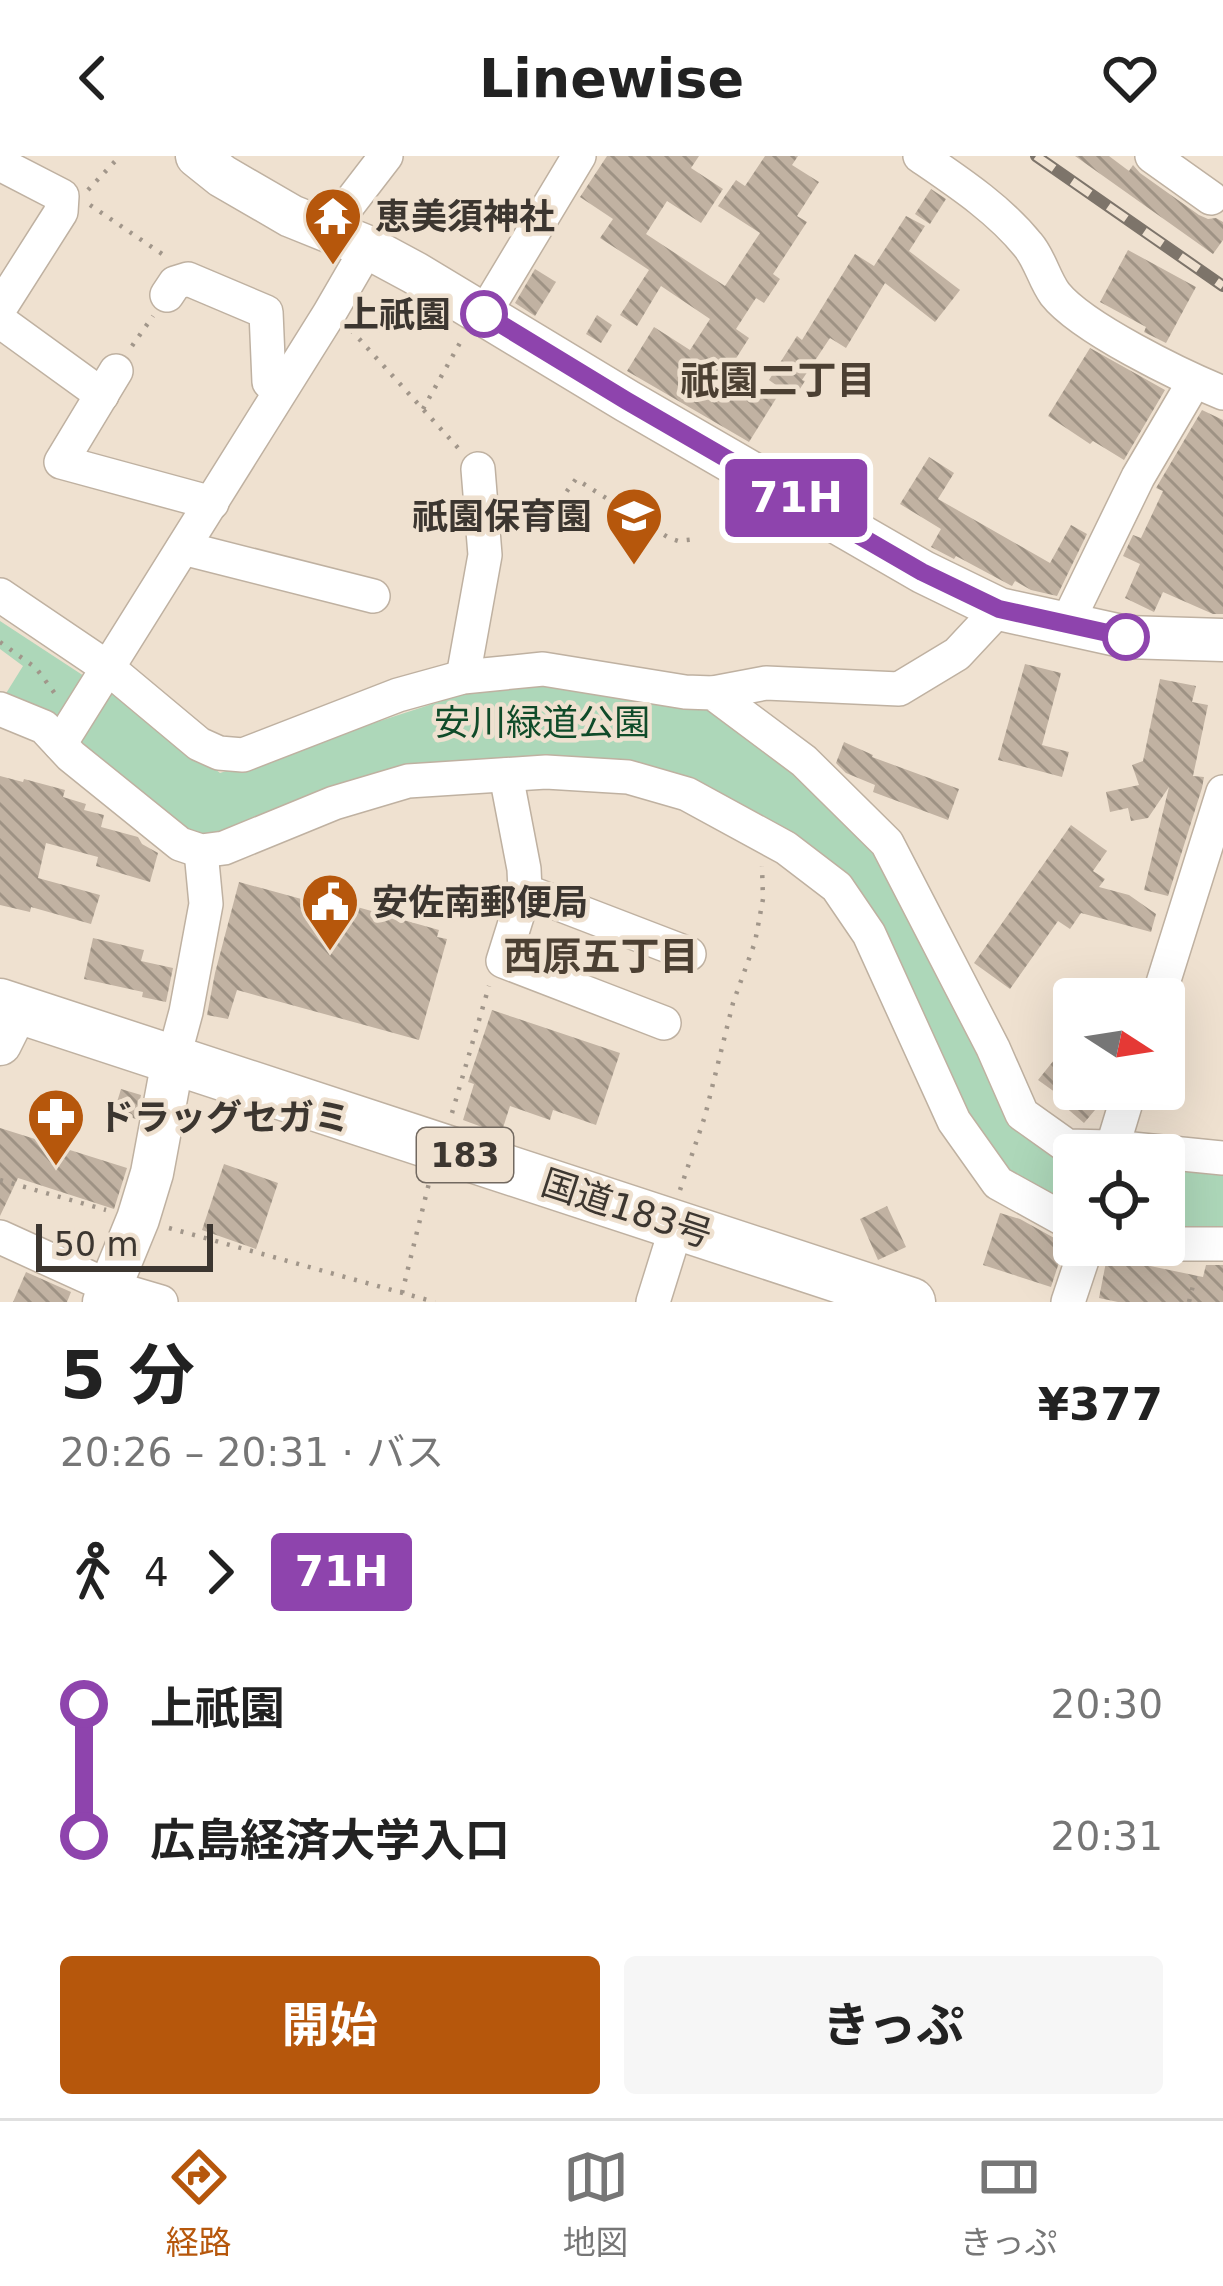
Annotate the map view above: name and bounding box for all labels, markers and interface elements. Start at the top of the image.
icon: back [60,45,126,111]
icon: heart [1097,45,1163,111]
text: Linewise [479,47,744,110]
temple icon: 恵美須神社 [302,185,364,267]
place label: 恵美須神社 [375,196,555,237]
marker: 上祇園 [462,292,506,336]
place label: 上祇園 [343,294,451,335]
district label: 祇園二丁目 [680,358,876,403]
line badge: 71H [727,459,865,537]
text: 71H [749,473,843,522]
school or university icon: 祇園保育園 [603,485,665,567]
place label: 祇園保育園 [412,496,592,537]
unlabelled marker [1104,615,1148,659]
park label: 安川緑道公園 [434,702,650,743]
public building icon: 安佐南郵便局 [299,871,361,953]
place label: 安佐南郵便局 [372,882,588,923]
district label: 西原五丁目 [503,934,699,979]
north arrow [1053,978,1185,1110]
map controls [1053,978,1185,1266]
pharmacy icon: ドラッグセガミ [25,1086,87,1168]
place label: ドラッグセガミ [98,1097,350,1138]
road number: 183 [417,1128,513,1182]
button: locate [1053,1134,1185,1266]
street label: 国道183号 [536,1162,717,1255]
scale bar [36,1218,213,1271]
text: 50 m [54,1225,139,1264]
text: 5 分 [60,1337,195,1414]
text: ¥377 [1038,1378,1163,1431]
text: 20:26 – 20:31 · バス [60,1430,444,1475]
icon: walk [60,1539,126,1605]
icon: forward [187,1539,253,1605]
text: 71H [295,1547,388,1596]
text: 4 [144,1550,169,1595]
text: 上祇園 [150,1682,285,1735]
text: 20:30 [1051,1682,1163,1727]
text: 広島経済大学入口 [150,1814,510,1867]
text: 20:31 [1051,1814,1163,1859]
button: 開始 [60,1956,600,2094]
button: きっぷ [624,1956,1163,2094]
tab: 経路 [166,2144,232,2264]
tab: 地図 [563,2144,629,2264]
tab: きっぷ [960,2144,1057,2264]

